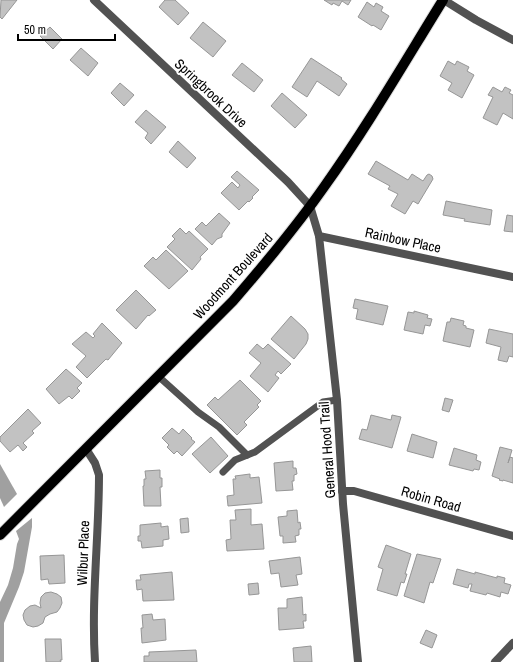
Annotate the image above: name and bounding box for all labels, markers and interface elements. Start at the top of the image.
scale bar [18,16,115,42]
text: 50 m [24,22,46,38]
street label: Springbrook Drive [171,55,251,131]
street label: Rainbow Place [363,223,443,257]
street label: Woodmont Boulevard [189,229,277,323]
street label: General Hood Trail [315,401,339,499]
street label: Robin Road [399,482,463,516]
street label: Wilbur Place [73,520,93,586]

